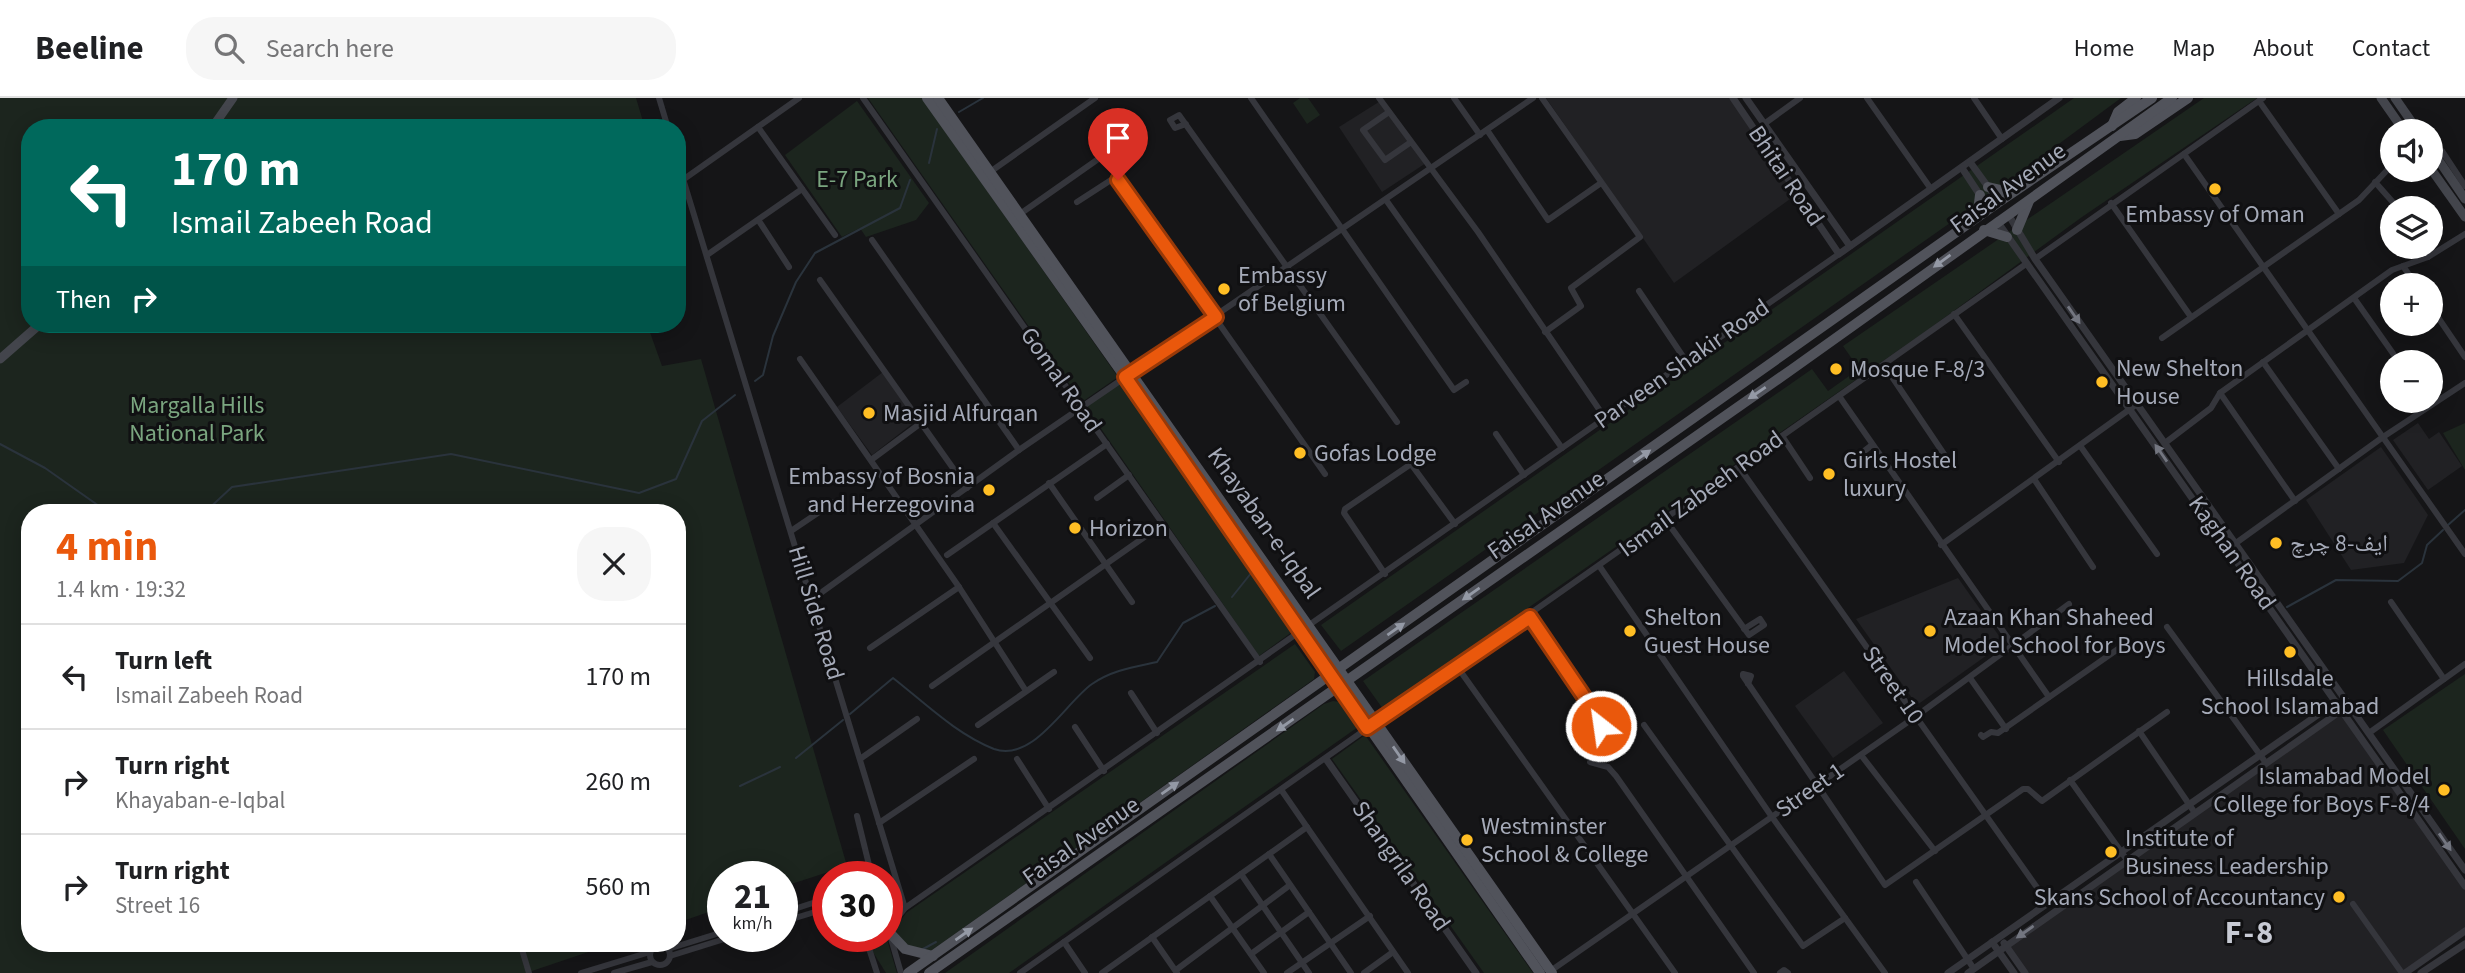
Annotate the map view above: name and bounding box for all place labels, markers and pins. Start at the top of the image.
pin [1088,108,1148,180]
marker: Embassy of Oman [2207,181,2223,197]
place label: Embassy of Oman [2125,197,2305,232]
place label: Embassy of Belgium [1238,258,1346,321]
marker: Embassy of Belgium [1216,281,1232,297]
place label: New Shelton House [2116,351,2243,414]
place label: Mosque F-8/3 [1850,352,1985,387]
marker: Mosque F-8/3 [1828,361,1844,377]
marker: New Shelton House [2094,374,2110,390]
place label: Masjid Alfurqan [883,396,1038,431]
marker: Masjid Alfurqan [861,405,877,421]
place label: Gofas Lodge [1314,436,1437,471]
place label: Girls Hostel luxury [1843,443,1957,506]
marker: Gofas Lodge [1292,445,1308,461]
place label: Embassy of Bosnia and Herzegovina [788,459,975,522]
marker: Girls Hostel luxury [1821,466,1837,482]
marker: Embassy of Bosnia and Herzegovina [981,482,997,498]
place label: Horizon [1089,511,1168,546]
marker: Horizon [1067,520,1083,536]
place label: ایف-8 چرچ [2290,526,2388,561]
marker: ایف-8 چرچ [2268,535,2284,551]
place label: Shelton Guest House [1644,600,1770,663]
place label: Azaan Khan Shaheed Model School for Boys [1944,600,2166,663]
marker: Shelton Guest House [1622,623,1638,639]
marker: Azaan Khan Shaheed Model School for Boys [1922,623,1938,639]
marker: Hillsdale School Islamabad [2282,644,2298,660]
place label: Hillsdale School Islamabad [2201,661,2379,724]
place label: Islamabad Model College for Boys F-8/4 [2213,759,2430,822]
marker: Islamabad Model College for Boys F-8/4 [2436,782,2452,798]
place label: Westminster School & College [1481,809,1648,872]
place label: Institute of Business Leadership [2125,821,2329,884]
marker: Westminster School & College [1459,832,1475,848]
marker: Institute of Business Leadership [2103,844,2119,860]
place label: Skans School of Accountancy [2034,880,2325,915]
marker: Skans School of Accountancy [2331,889,2347,905]

